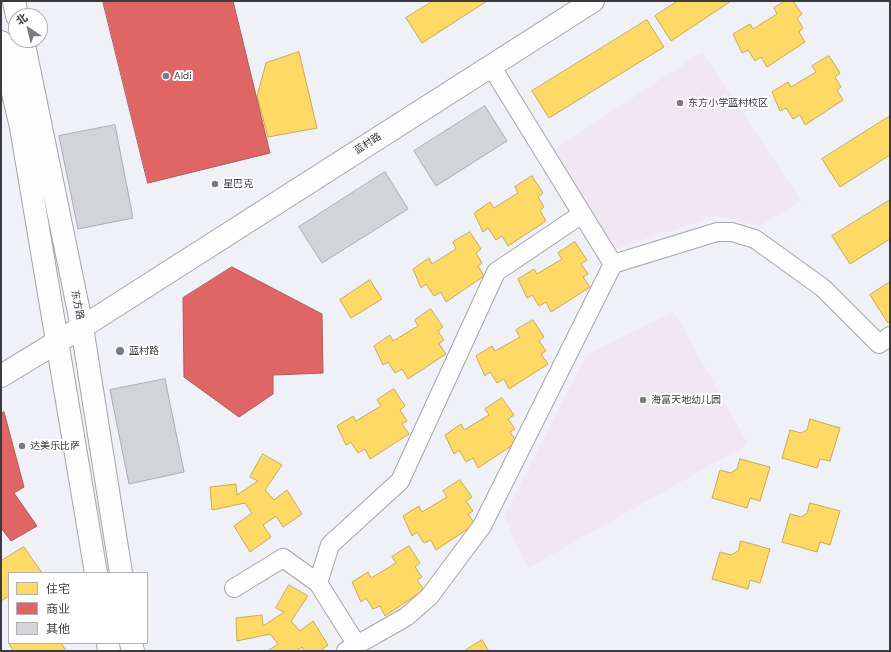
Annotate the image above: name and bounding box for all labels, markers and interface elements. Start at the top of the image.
north arrow [8,8,48,48]
text: 北 [13,10,30,28]
place label: Aldi [174,70,192,82]
marker: Aldi [161,71,171,81]
place label: 东方小学蓝村校区 [688,97,768,109]
marker: 东方小学蓝村校区 [675,98,685,108]
street label: 蓝村路 [352,131,384,157]
place label: 星巴克 [223,178,253,190]
marker: 星巴克 [210,179,220,189]
street label: 东方路 [68,289,86,321]
marker: 蓝村路 [114,345,126,357]
place label: 蓝村路 [129,345,159,357]
place label: 海富天地幼儿园 [651,394,721,406]
marker: 海富天地幼儿园 [638,395,648,405]
place label: 达美乐比萨 [30,440,80,452]
marker: 达美乐比萨 [17,441,27,451]
legend [8,572,148,644]
text: 住宅 [46,581,70,597]
text: 商业 [46,601,70,617]
text: 其他 [46,621,70,637]

